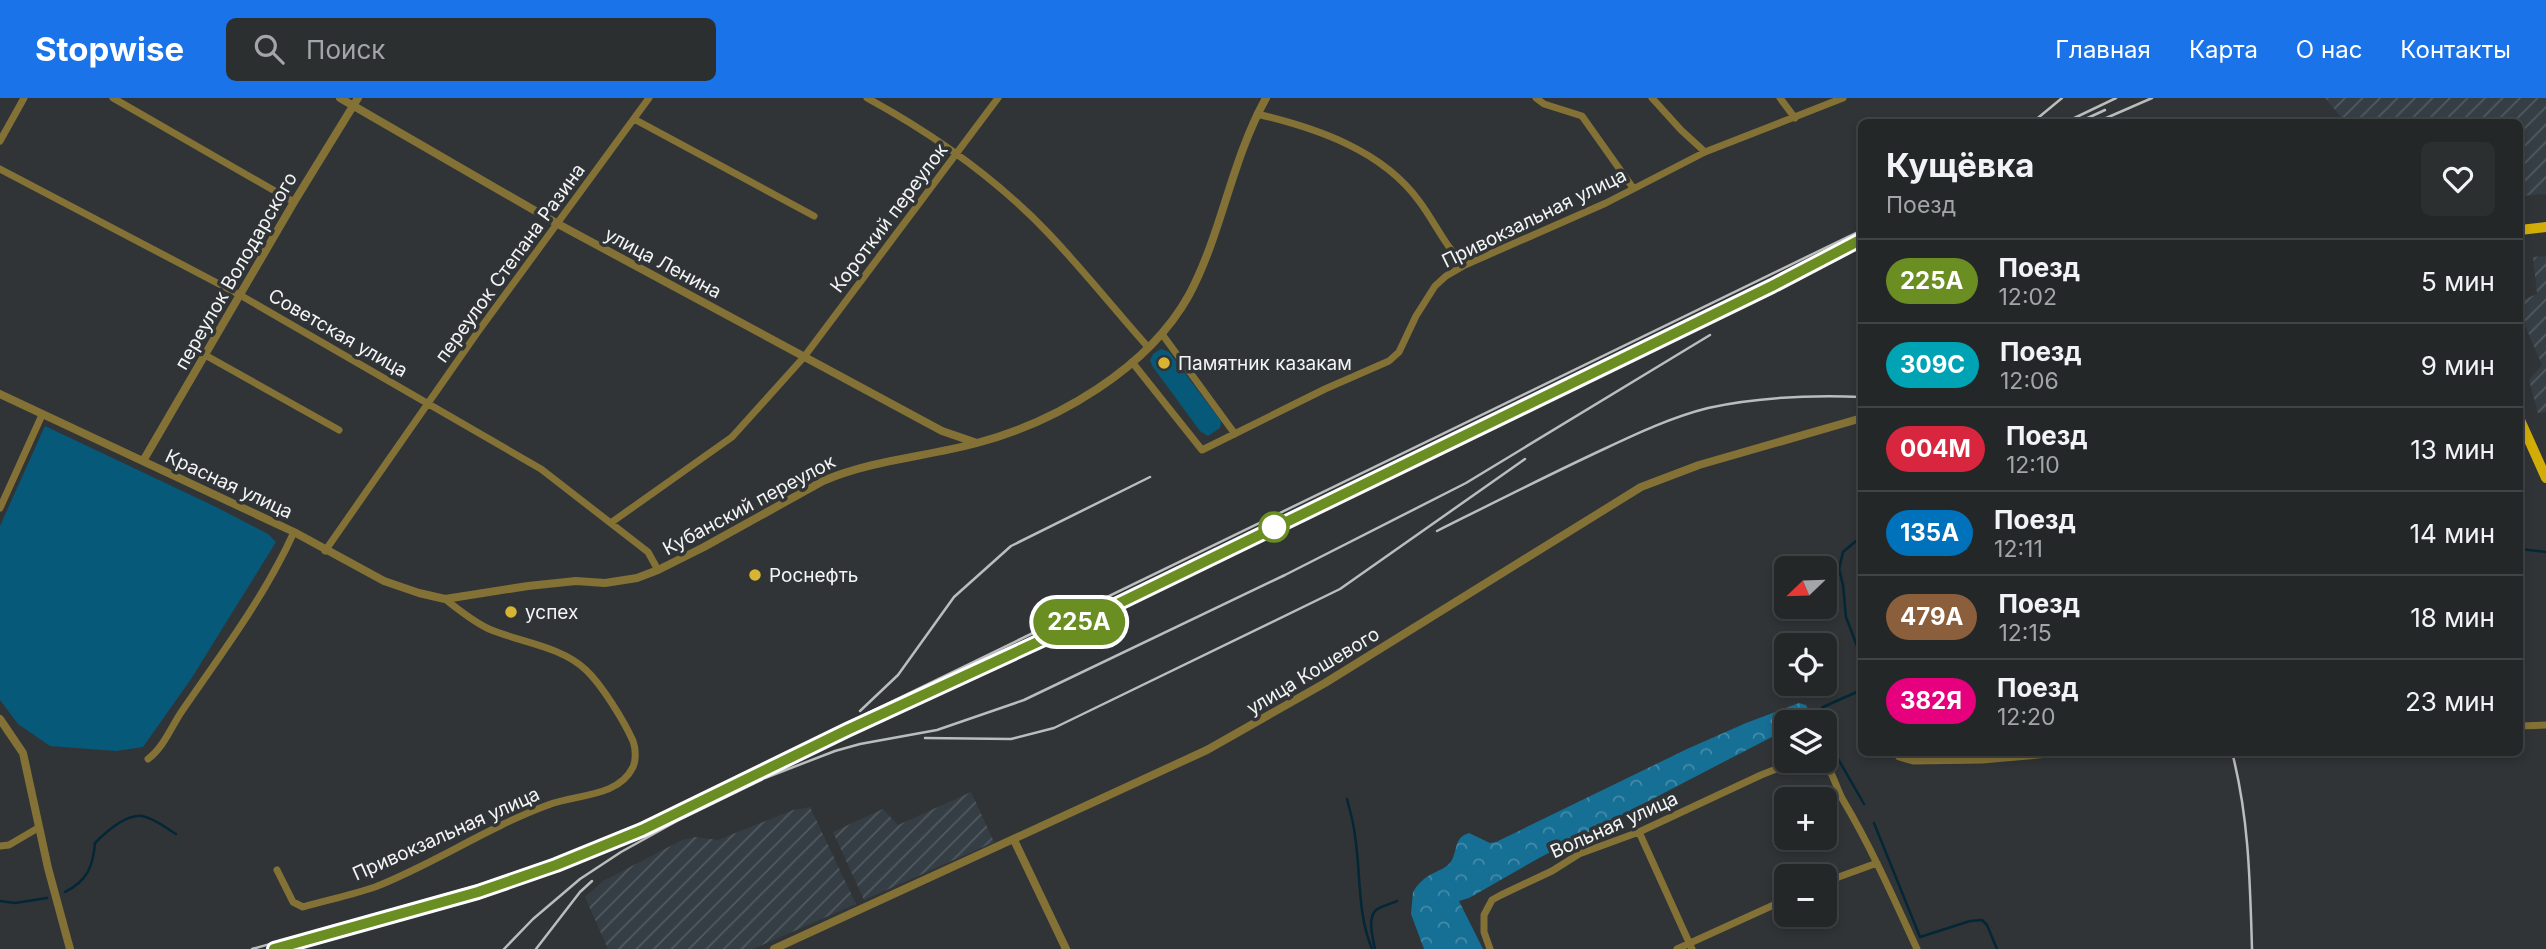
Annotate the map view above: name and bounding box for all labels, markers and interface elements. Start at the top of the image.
search box [226,18,716,81]
text: Stopwise [35,29,184,69]
icon: search [250,30,288,68]
text: Поиск [306,34,385,65]
text: Главная [2055,35,2151,64]
text: Карта [2189,35,2258,64]
text: О нас [2296,35,2362,64]
text: Контакты [2400,35,2511,64]
street label: Короткий переулок [825,138,953,297]
button: heart [2421,142,2495,216]
text: Кущёвка [1886,145,2034,185]
street label: переулок Степана Разина [430,159,590,367]
street label: Привокзальная улица [1438,163,1630,273]
street label: переулок Володарского [170,168,302,374]
text: Поезд [1886,191,1956,219]
street label: улица Ленина [601,223,725,303]
text: Поезд [1999,252,2080,283]
text: 225А [1900,266,1964,295]
text: 5 мин [2421,266,2495,297]
text: 12:02 [1999,283,2057,311]
street label: Советская улица [264,284,412,382]
text: Поезд [2000,336,2082,367]
text: 309С [1900,350,1965,379]
text: 9 мин [2421,350,2495,381]
place label: Памятник казакам [1178,352,1352,375]
marker: Памятник казакам [1156,355,1172,371]
text: 12:06 [2000,367,2059,395]
text: Поезд [2006,420,2088,451]
text: 004М [1900,434,1971,463]
text: 13 мин [2410,434,2495,465]
street label: Красная улица [162,444,296,524]
street label: Кубанский переулок [659,449,840,560]
text: 12:10 [2006,451,2060,479]
text: Поезд [1994,504,2076,535]
unlabelled marker [1259,512,1289,542]
text: 135А [1900,518,1959,547]
text: 14 мин [2410,518,2495,549]
text: 12:11 [1994,535,2043,563]
north arrow [1774,556,1838,620]
map controls [1774,556,1837,927]
place label: Роснефть [769,564,858,587]
marker: Роснефть [747,567,763,583]
text: Поезд [1998,588,2080,619]
line badge: 225А [1030,599,1128,645]
place label: успех [525,601,578,624]
text: 479А [1900,602,1963,631]
text: 18 мин [2410,602,2495,633]
marker: успех [503,604,519,620]
text: 225А [1047,607,1111,636]
text: 12:15 [1998,619,2052,647]
street label: улица Кошевого [1242,622,1384,720]
button: locate [1774,633,1837,696]
text: Поезд [1997,672,2079,703]
text: 382Я [1900,686,1962,715]
text: 23 мин [2405,686,2495,717]
text: 12:20 [1997,703,2056,731]
button: layers [1774,710,1837,773]
street label: Привокзальная улица [349,782,543,886]
street label: Вольная улица [1547,787,1681,863]
button: + [1774,787,1837,850]
button: − [1774,864,1837,927]

